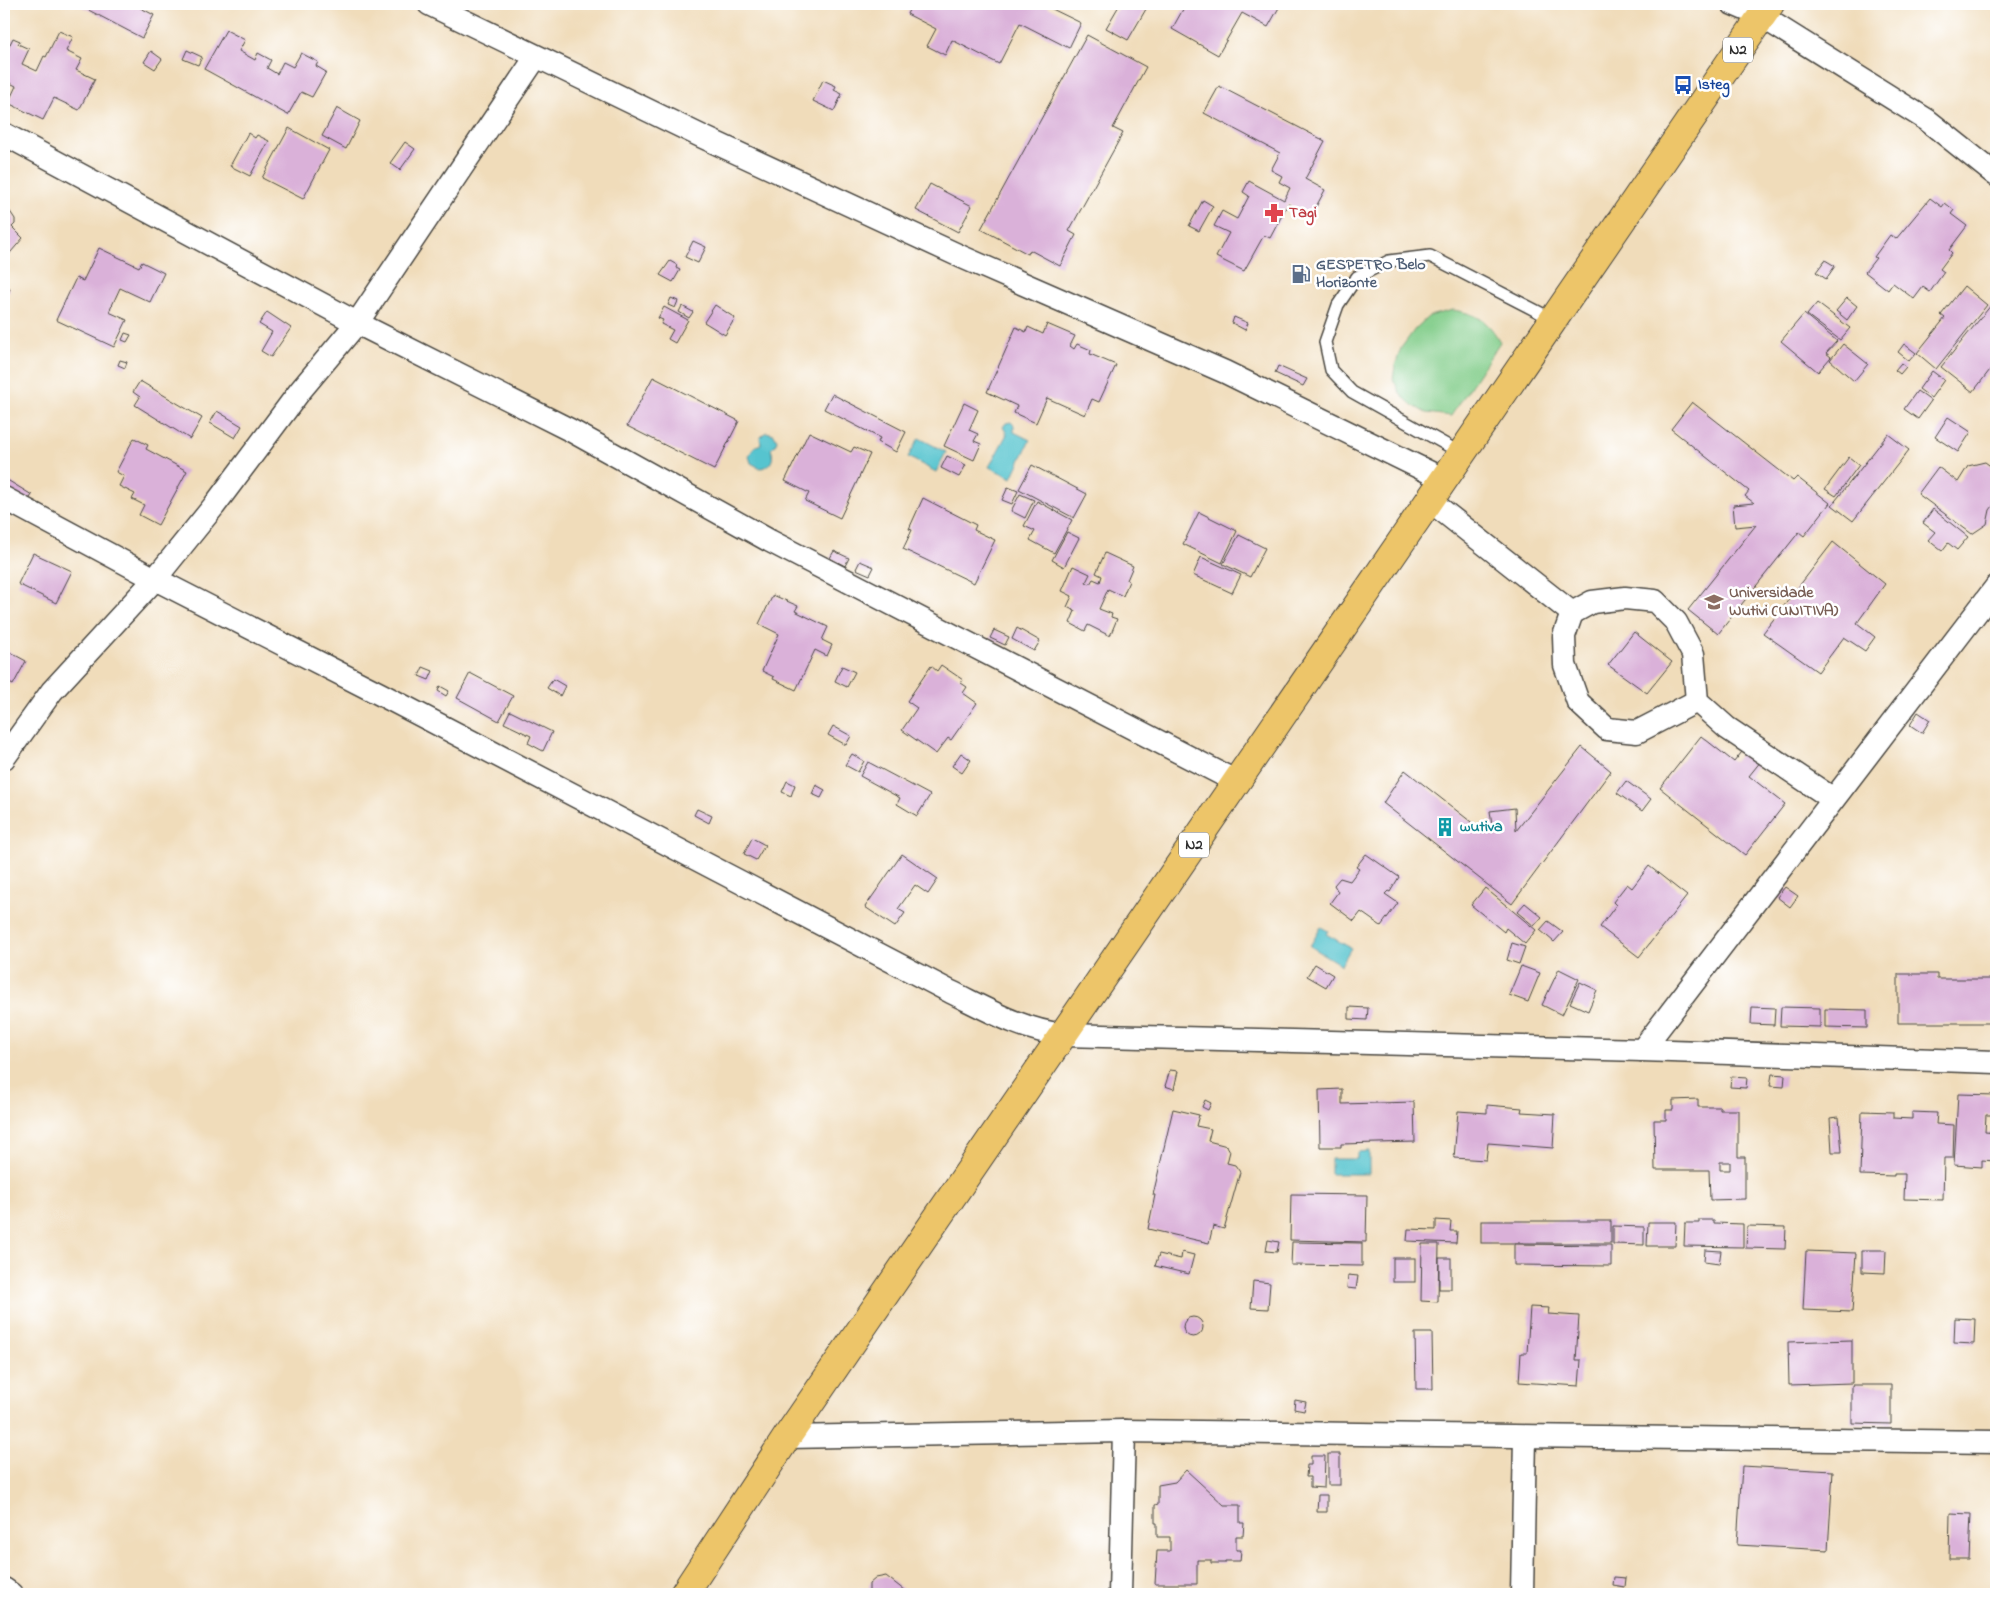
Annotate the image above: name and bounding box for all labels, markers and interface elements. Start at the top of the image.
road number: N2 [1723,38,1753,62]
place label: Isteg [1698,73,1730,98]
bus stop icon: Isteg [1672,74,1694,96]
place label: Tagi [1289,201,1317,226]
pharmacy icon: Tagi [1263,202,1285,224]
place label: GESPETRO Belo Horizonte [1316,253,1426,295]
fuel station icon: GESPETRO Belo Horizonte [1290,263,1312,285]
place label: Universidade Wutivi (UNITIVA) [1729,581,1839,623]
school or university icon: Universidade Wutivi (UNITIVA) [1703,591,1725,613]
place label: wutiva [1460,815,1503,839]
building icon: wutiva [1434,816,1456,838]
road number: N2 [1179,832,1209,858]

